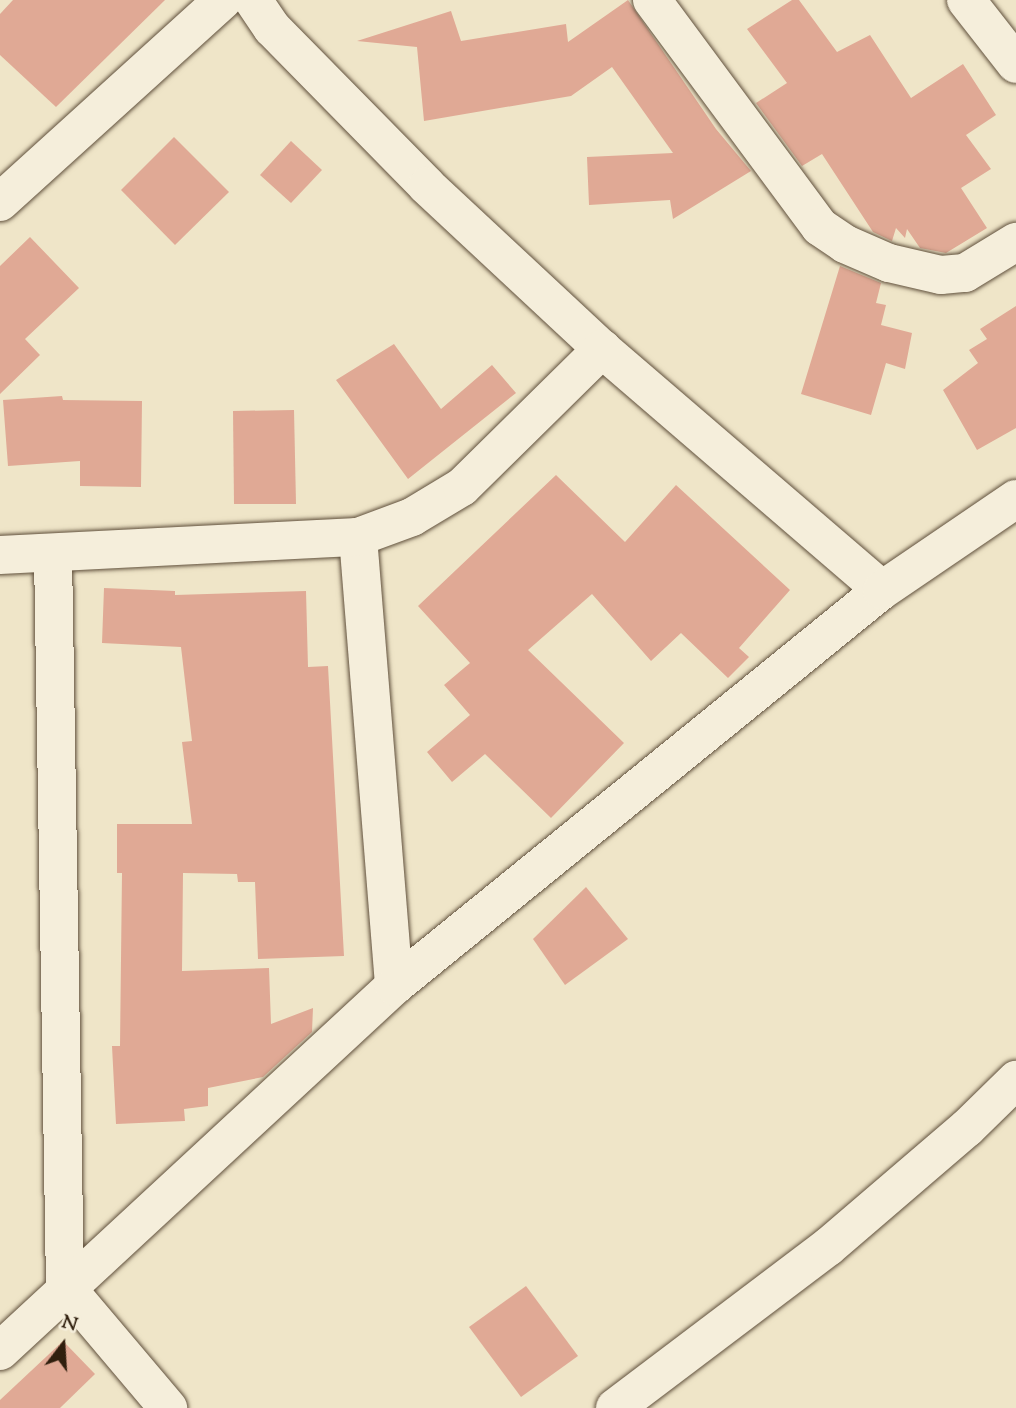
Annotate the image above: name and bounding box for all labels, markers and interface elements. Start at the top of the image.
text: N [58,1309,80,1340]
north arrow [28,1310,98,1380]

